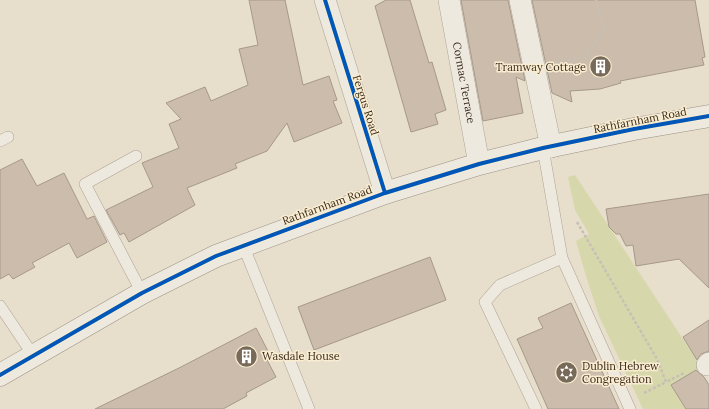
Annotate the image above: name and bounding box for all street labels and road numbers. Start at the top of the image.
street label: Cormac Terrace [450,41,478,125]
street label: Fergus Road [350,73,382,137]
street label: Rathfarnham Road [592,104,688,136]
street label: Rathfarnham Road [280,182,374,228]

